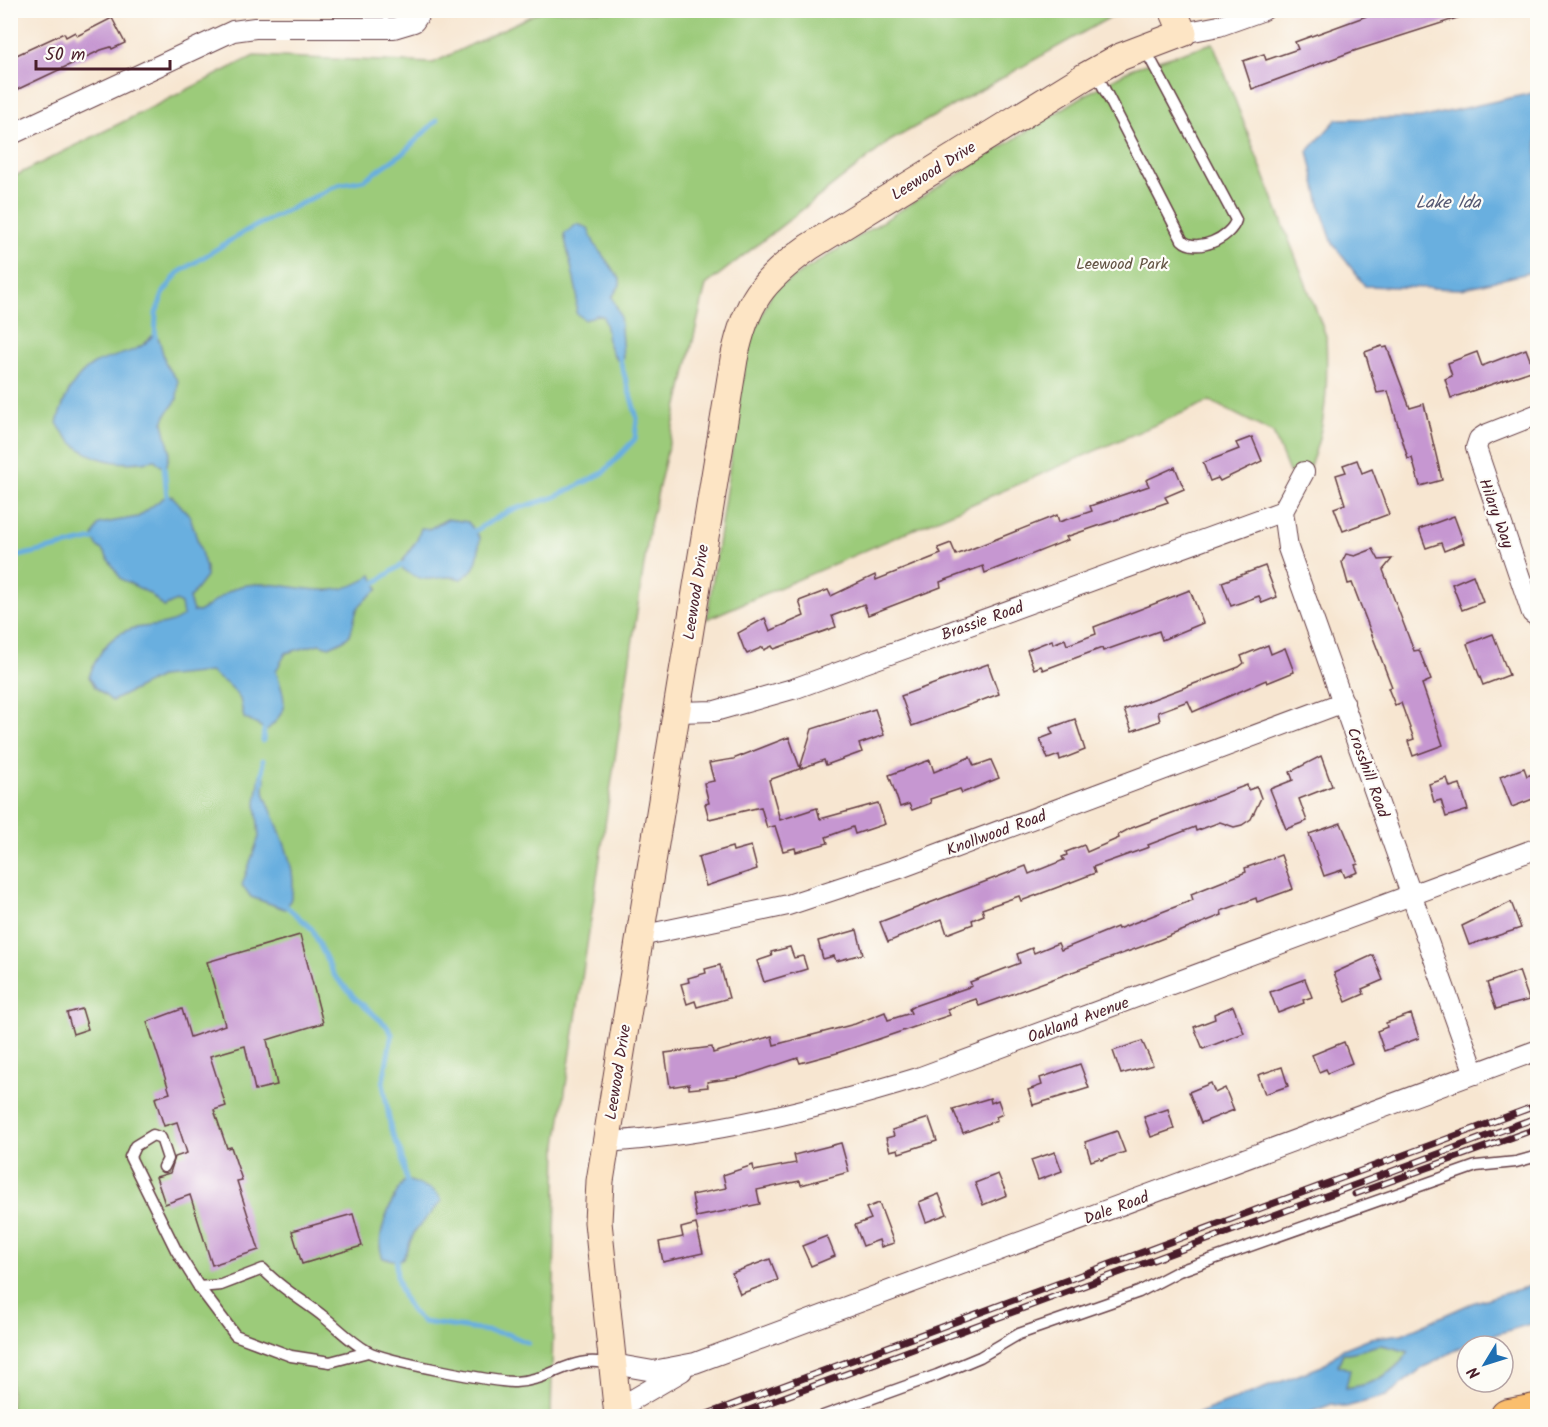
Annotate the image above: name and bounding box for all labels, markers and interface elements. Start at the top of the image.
scale bar [36,33,170,71]
text: 50 m [45,41,85,70]
street label: Leewood Drive [886,135,981,207]
water label: Lake Ida [1415,189,1482,218]
park label: Leewood Park [1076,252,1168,277]
street label: Hilary Way [1471,475,1520,552]
street label: Leewood Drive [677,543,716,642]
street label: Brassie Road [938,595,1028,648]
street label: Crosshill Road [1340,724,1396,822]
street label: Knollwood Road [943,803,1051,863]
street label: Oakland Avenue [1024,990,1133,1050]
street label: Leewood Drive [599,1023,638,1122]
street label: Dale Road [1081,1185,1153,1232]
north arrow [1455,1334,1515,1394]
text: N [1461,1361,1487,1384]

